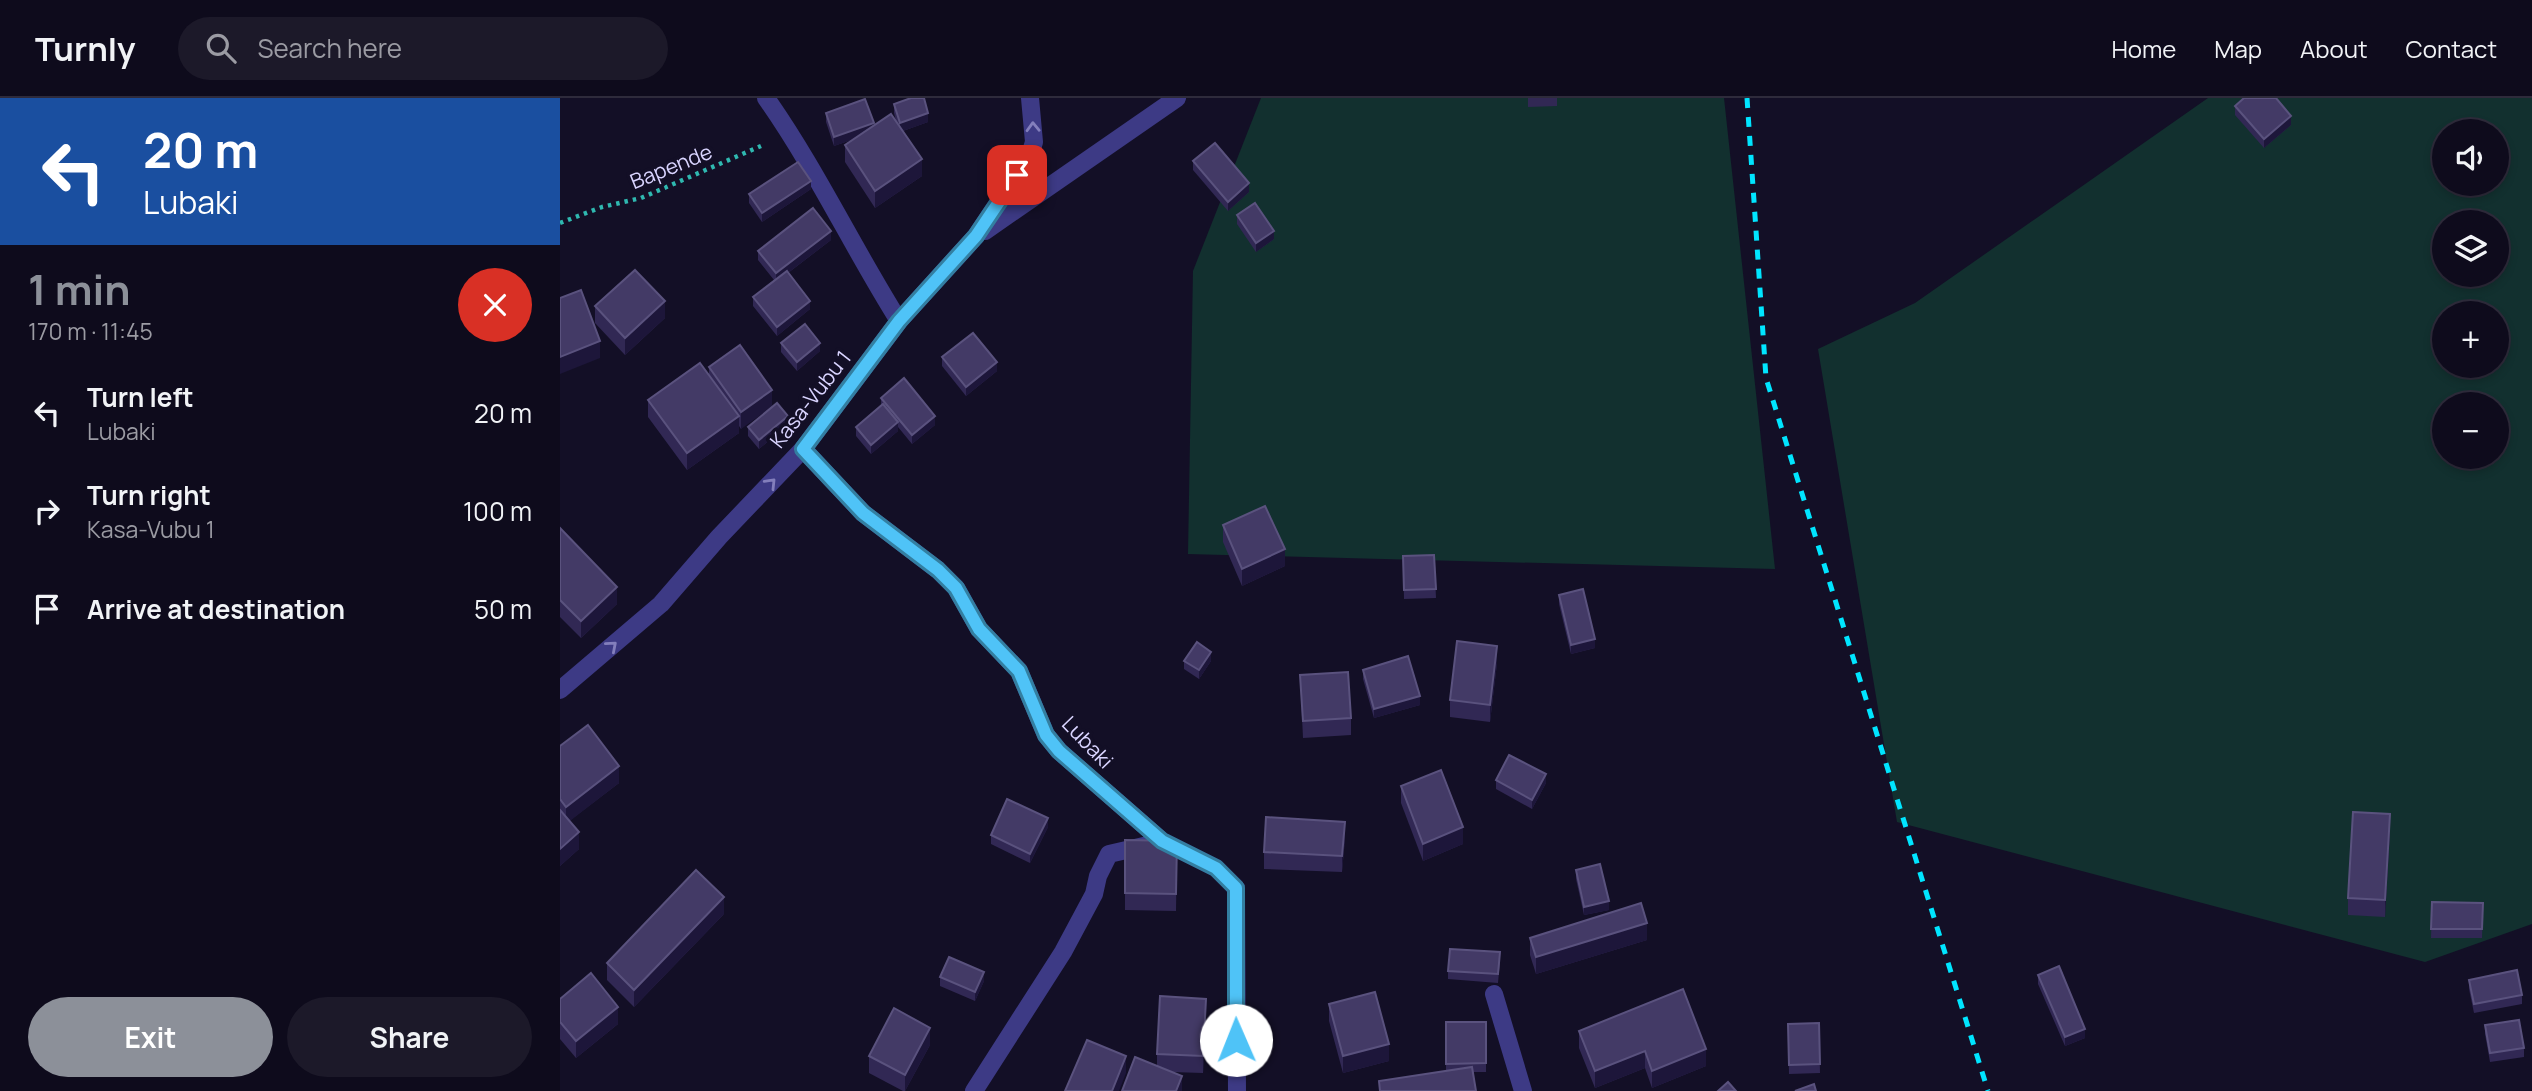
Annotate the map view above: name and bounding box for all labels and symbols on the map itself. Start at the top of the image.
one-way arrow [1026,121,1041,132]
street label: Bapende [626,137,716,195]
pin [987,145,1047,205]
street label: Kasa-Vubu 1 [763,344,857,454]
one-way arrow [762,478,775,491]
one-way arrow [604,642,617,654]
street label: Lubaki [1056,710,1120,774]
position arrow [1199,1003,1273,1077]

